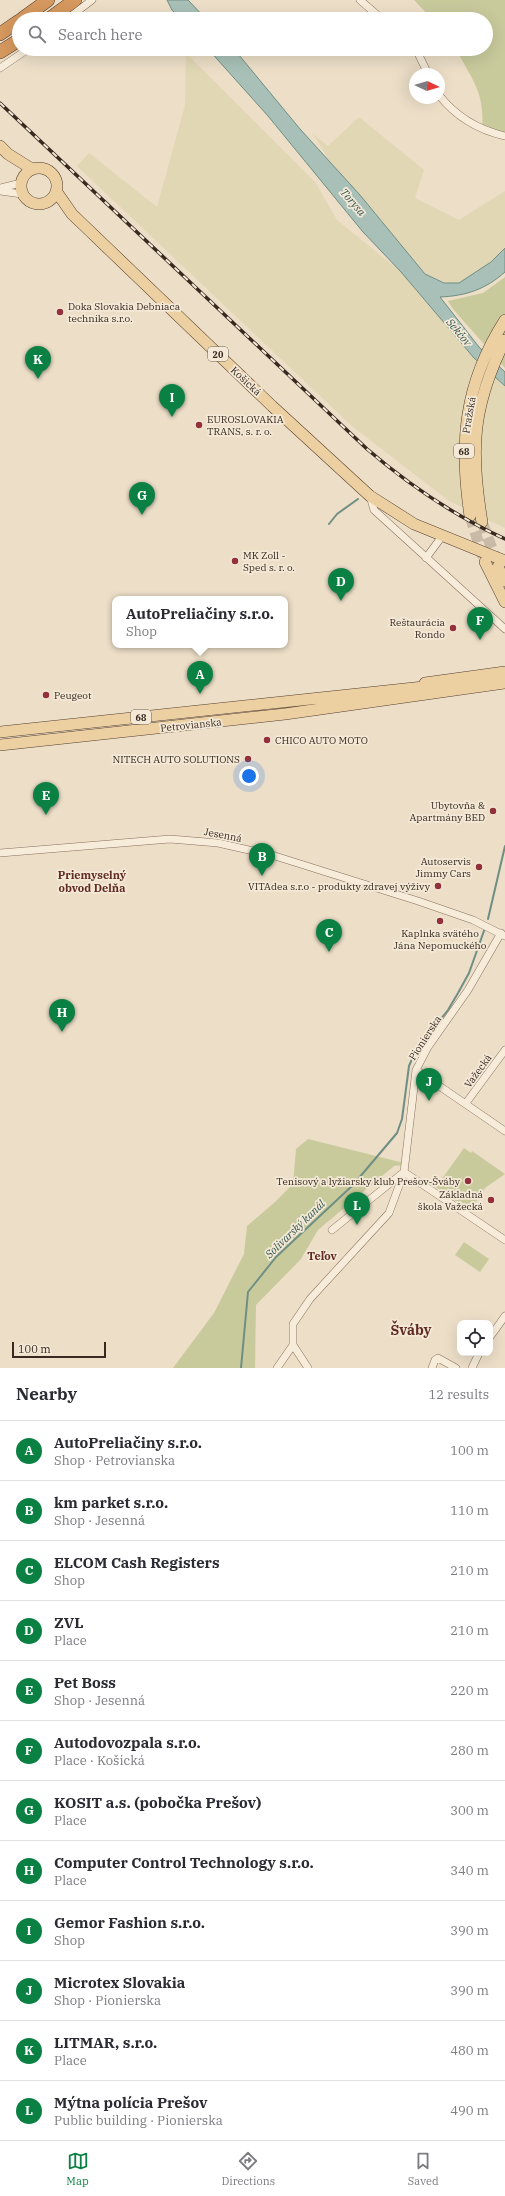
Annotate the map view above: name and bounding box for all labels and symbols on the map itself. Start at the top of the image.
north arrow [409,68,445,104]
water label: Torysa [337,185,369,219]
place label: Doka Slovakia Debniaca technika s.r.o. [68,300,181,325]
marker: Doka Slovakia Debniaca technika s.r.o. [55,307,65,317]
water label: Sekčov [443,315,475,349]
pin: K [25,346,51,379]
road number: 20 [208,347,228,361]
street label: Košická [228,364,264,399]
pin: I [159,384,185,417]
street label: Pražská [459,395,479,434]
place label: EUROSLOVAKIA TRANS, s. r. o. [207,413,284,438]
marker: EUROSLOVAKIA TRANS, s. r. o. [194,420,204,430]
road number: 68 [454,444,474,458]
pin: G [129,482,155,515]
place label: MK Zoll - Sped s. r. o. [243,549,295,574]
marker: MK Zoll - Sped s. r. o. [230,556,240,566]
pin: D [328,568,354,601]
pin: F [467,607,493,640]
place label: Reštaurácia Rondo [389,616,446,641]
marker: Reštaurácia Rondo [448,623,458,633]
pin: A [187,661,213,694]
place label: Peugeot [54,689,92,702]
marker: Peugeot [41,690,51,700]
road number: 68 [131,710,151,724]
street label: Petrovianska [160,715,223,735]
place label: CHICO AUTO MOTO [275,734,368,747]
marker: CHICO AUTO MOTO [262,735,272,745]
place label: NITECH AUTO SOLUTIONS [113,753,240,766]
marker: NITECH AUTO SOLUTIONS [243,754,253,764]
your location [239,766,259,786]
pin: E [33,782,59,815]
place label: Ubytovňa & Apartmány BED [409,799,485,824]
marker: Ubytovňa & Apartmány BED [488,806,498,816]
street label: Jesenná [203,825,244,845]
pin: B [249,843,275,876]
place label: Autoservis Jimmy Cars [416,855,471,880]
marker: Autoservis Jimmy Cars [474,862,484,872]
district label: Priemyselný obvod Delňa [58,868,127,895]
place label: VITAdea s.r.o - produkty zdravej výživy [248,880,431,893]
marker: VITAdea s.r.o - produkty zdravej výživy [433,881,443,891]
marker: Kaplnka svätého Jána Nepomuckého [435,916,445,926]
pin: C [316,919,342,952]
place label: Kaplnka svätého Jána Nepomuckého [394,927,487,952]
pin: H [49,999,75,1032]
street label: Pionierska [406,1013,445,1063]
street label: Važecká [461,1051,495,1090]
pin: J [416,1068,442,1101]
place label: Tenisový a lyžiarsky klub Prešov-Šváby [276,1175,461,1188]
marker: Tenisový a lyžiarsky klub Prešov-Šváby [463,1176,473,1186]
place label: Základná škola Važecká [418,1188,484,1213]
pin: L [344,1192,370,1225]
marker: Základná škola Važecká [486,1195,496,1205]
water label: Solivarský kanál [261,1196,329,1262]
district label: Teľov [307,1249,338,1263]
district label: Šváby [390,1320,432,1339]
scale bar [12,1340,106,1359]

